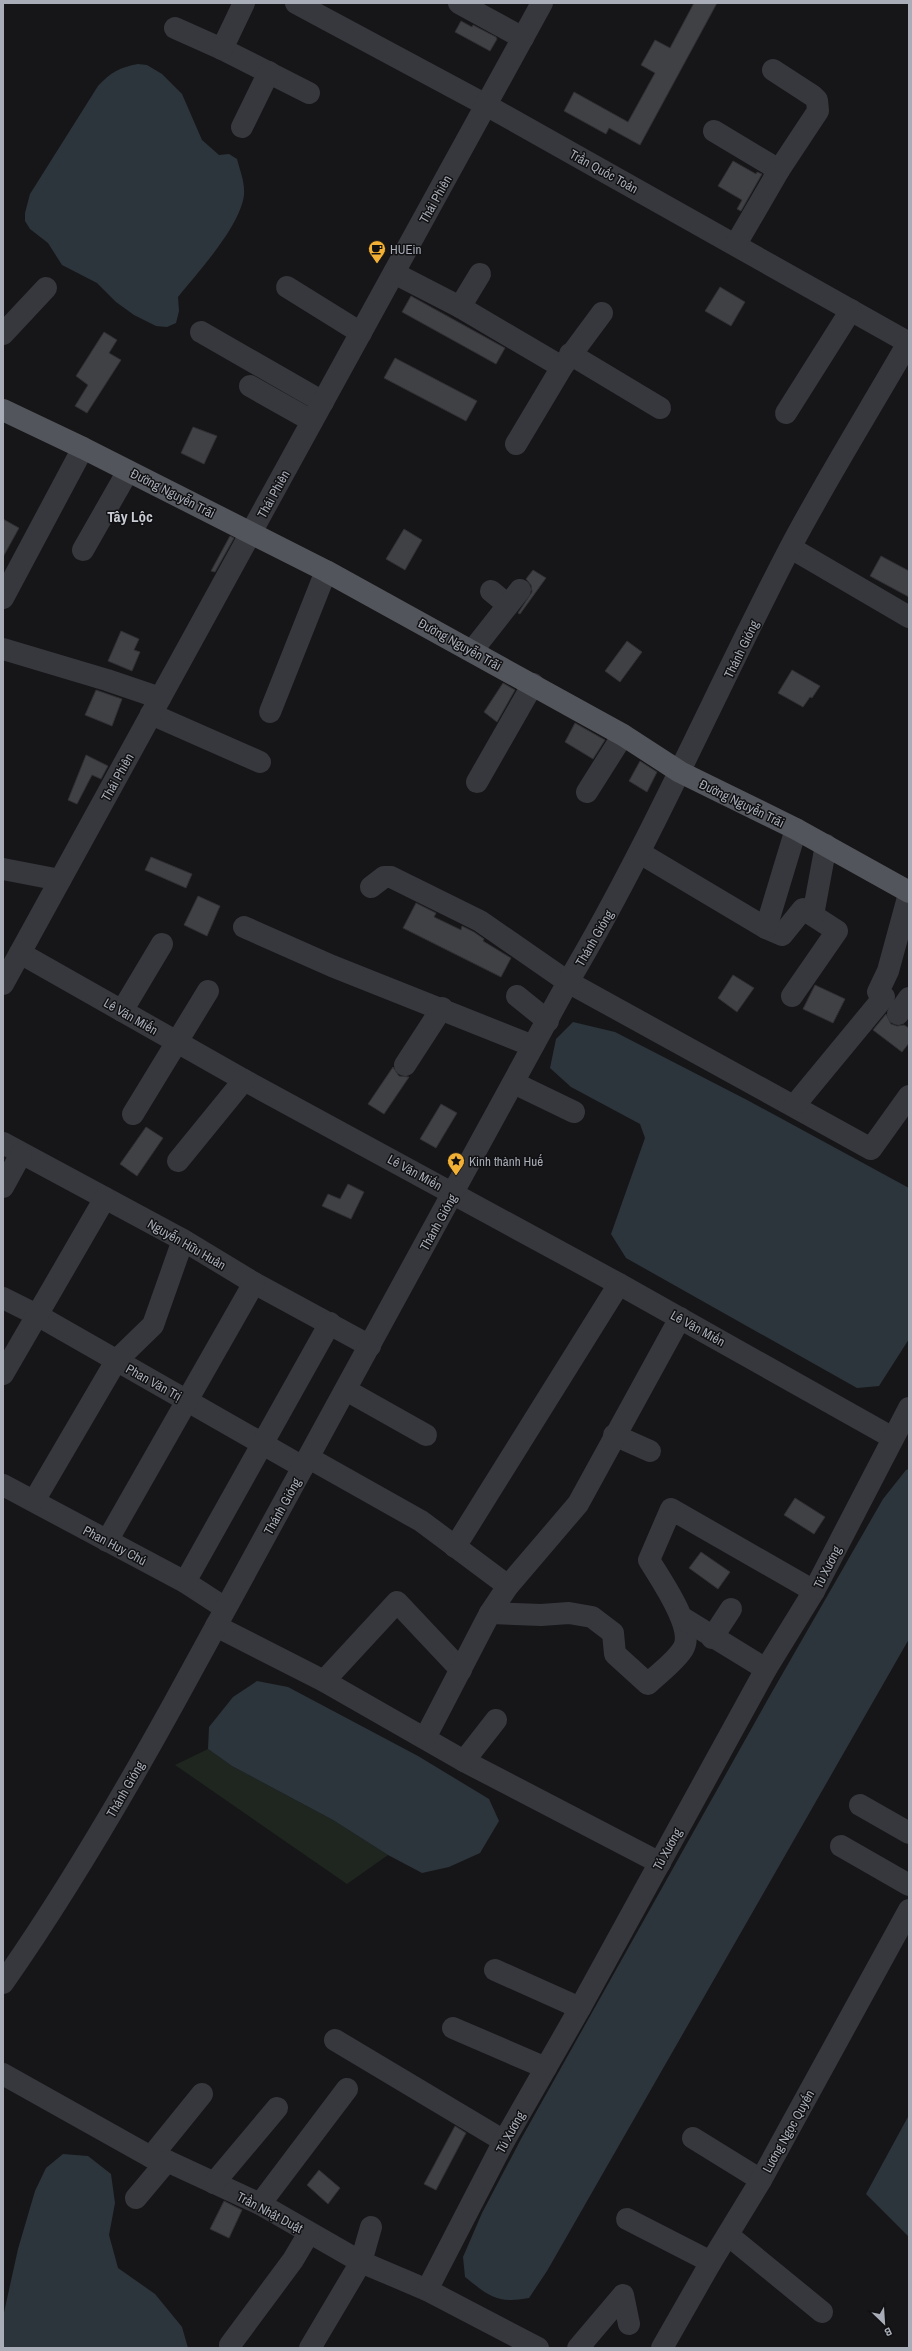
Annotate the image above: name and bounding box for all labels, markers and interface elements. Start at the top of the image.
street label: Trần Quốc Toản [566,146,641,197]
street label: Thái Phiên [415,172,456,226]
cafe icon: HUEin [367,239,387,264]
place label: HUEin [390,241,421,258]
street label: Đường Nguyễn Trãi [128,465,218,522]
street label: Thái Phiên [253,467,294,521]
district label: Tây Lộc [107,506,153,527]
street label: Đường Nguyễn Trãi [415,615,504,674]
street label: Thánh Gióng [720,617,763,681]
street label: Thái Phiên [97,750,138,804]
street label: Đường Nguyễn Trãi [696,776,787,831]
street label: Thánh Gióng [572,907,617,969]
street label: Lê Văn Miến [101,994,161,1039]
street label: Lê Văn Miến [385,1151,445,1194]
place icon: Kinh thành Huế [446,1151,466,1176]
place label: Kinh thành Huế [469,1153,543,1170]
street label: Thánh Gióng [416,1191,461,1254]
street label: Nguyễn Hữu Huân [145,1215,229,1274]
street label: Lê Văn Miến [668,1307,728,1350]
street label: Phan Văn Trị [123,1360,185,1405]
street label: Thánh Gióng [260,1475,305,1538]
street label: Phan Huy Chú [80,1522,149,1569]
street label: Tú Xương [810,1543,845,1591]
street label: Thánh Gióng [103,1758,148,1820]
street label: Tú Xương [649,1825,686,1873]
street label: Lương Ngọc Quyến [759,2087,818,2176]
street label: Tú Xương [492,2108,529,2156]
street label: Trần Nhật Duật [234,2188,306,2237]
north arrow [864,2303,904,2343]
text: B [882,2324,894,2340]

